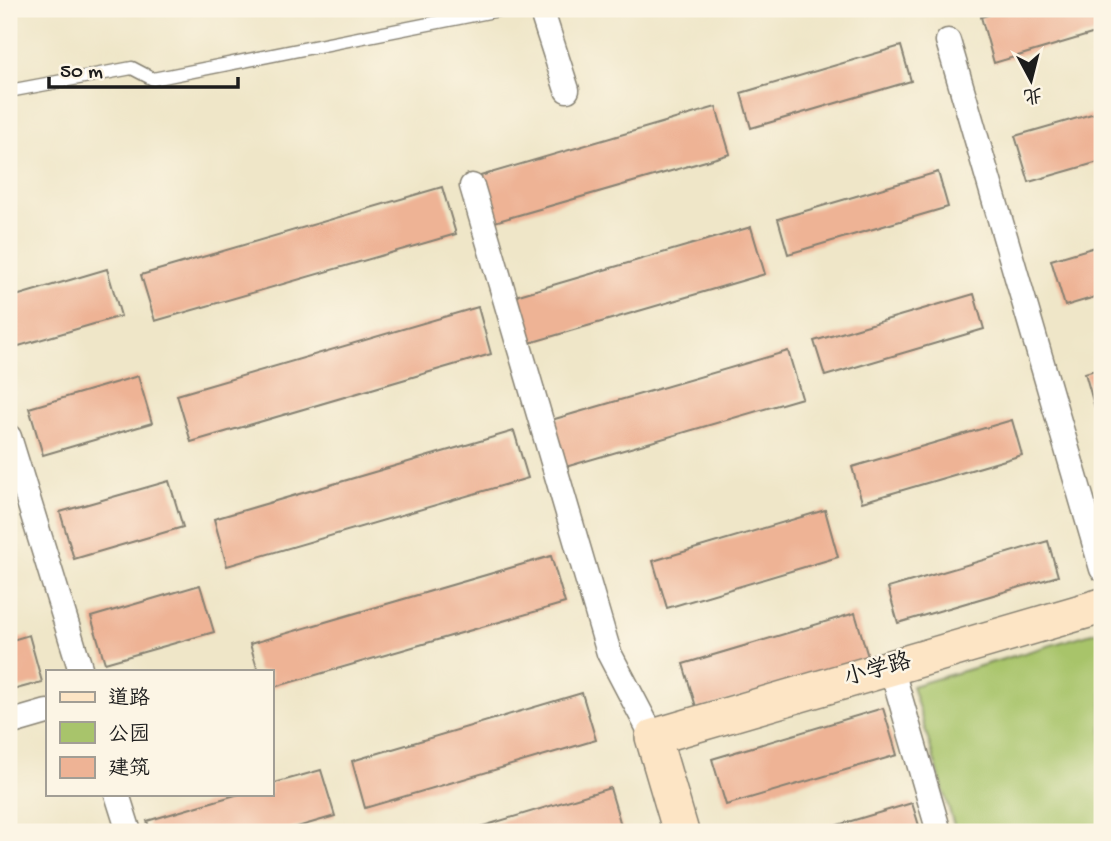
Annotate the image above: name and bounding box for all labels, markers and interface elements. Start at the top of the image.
scale bar [49,46,238,90]
north arrow [996,46,1066,116]
text: 50 m [60,61,103,86]
text: 北 [1022,81,1043,106]
street label: 小学路 [841,648,915,693]
legend [46,670,273,796]
text: 道路 [108,686,150,713]
text: 公园 [108,723,150,749]
text: 建筑 [108,757,150,783]

